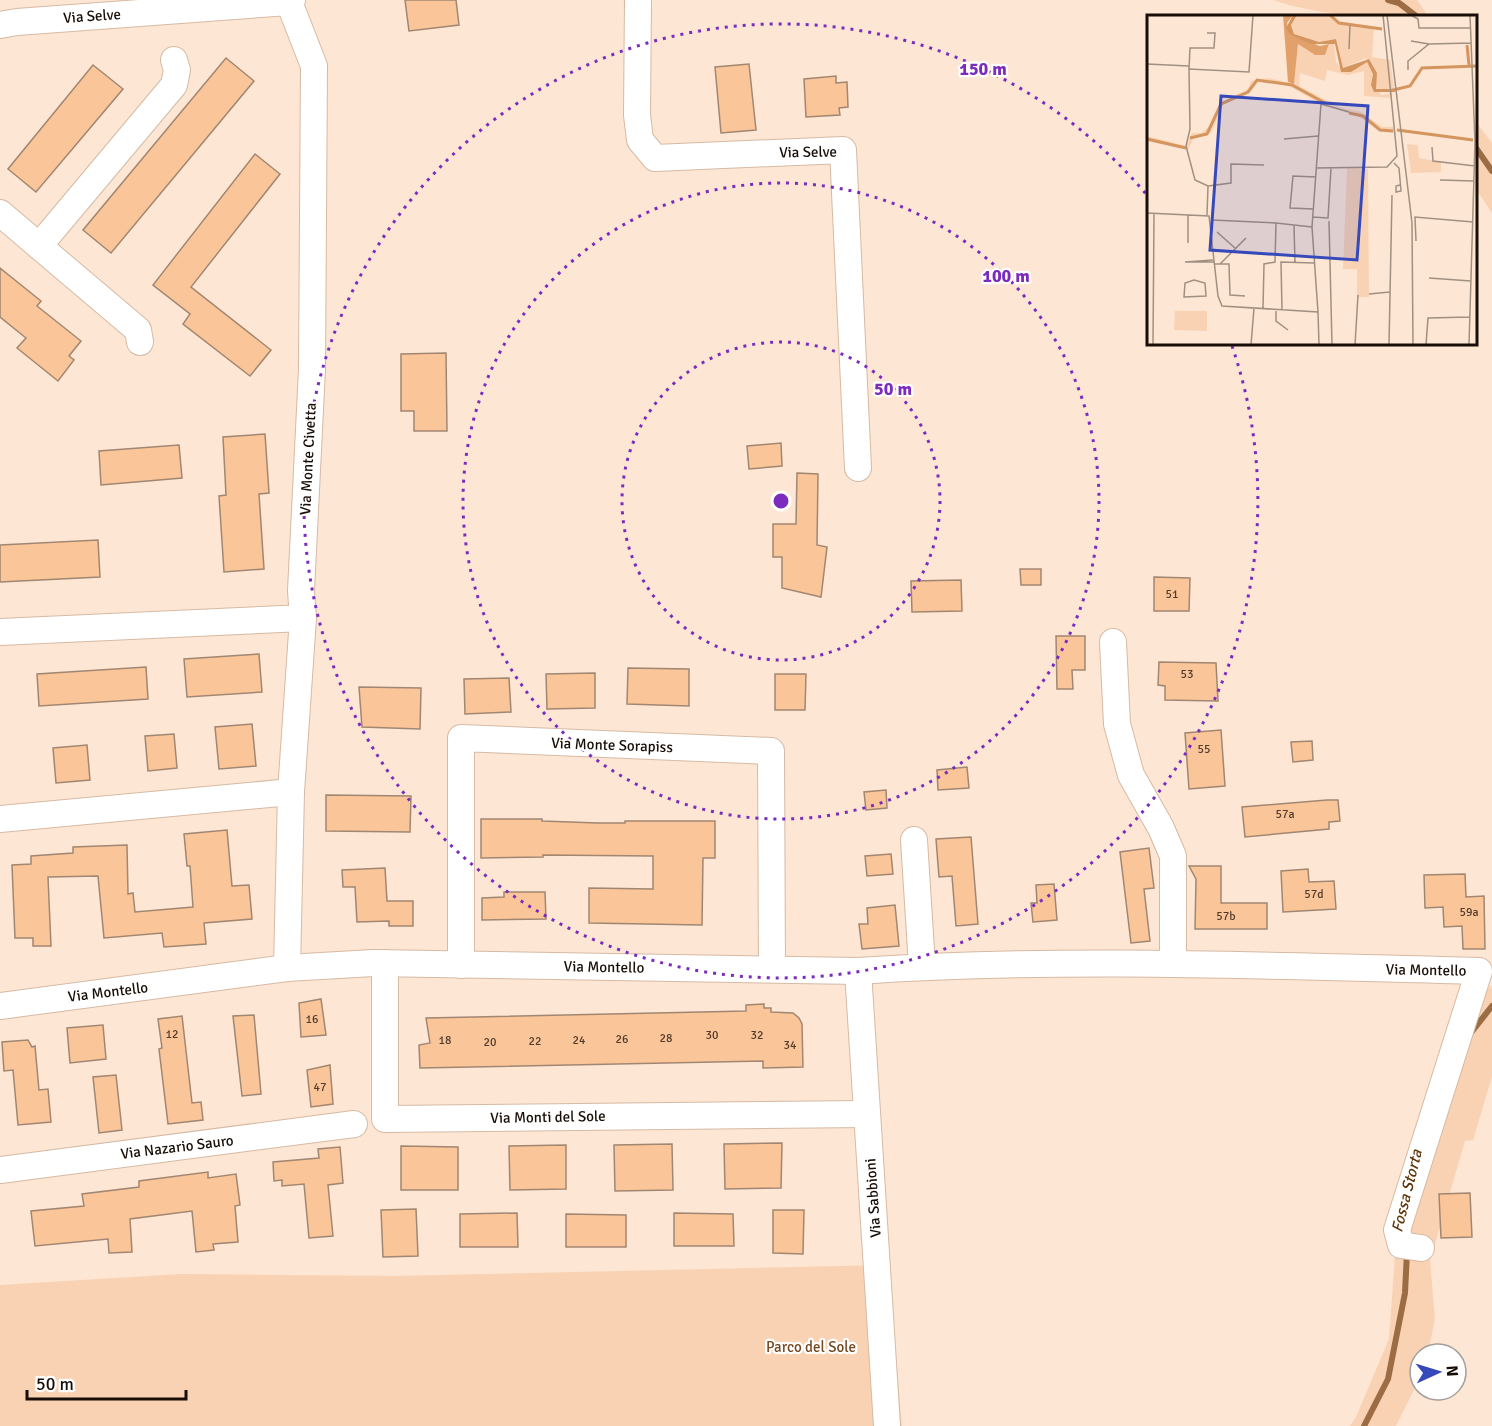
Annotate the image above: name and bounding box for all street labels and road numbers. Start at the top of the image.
street label: Via Selve [63,5,121,27]
street label: Via Selve [779,142,837,162]
street label: Via Monte Civetta [296,402,320,516]
street label: Via Monte Sorapiss [551,734,674,756]
street label: Via Montello [564,957,645,977]
street label: Via Montello [1386,960,1467,980]
street label: Via Montello [67,978,149,1006]
street label: Via Monti del Sole [490,1107,606,1127]
street label: Via Nazario Sauro [119,1131,235,1163]
street label: Via Sabbioni [861,1158,885,1238]

